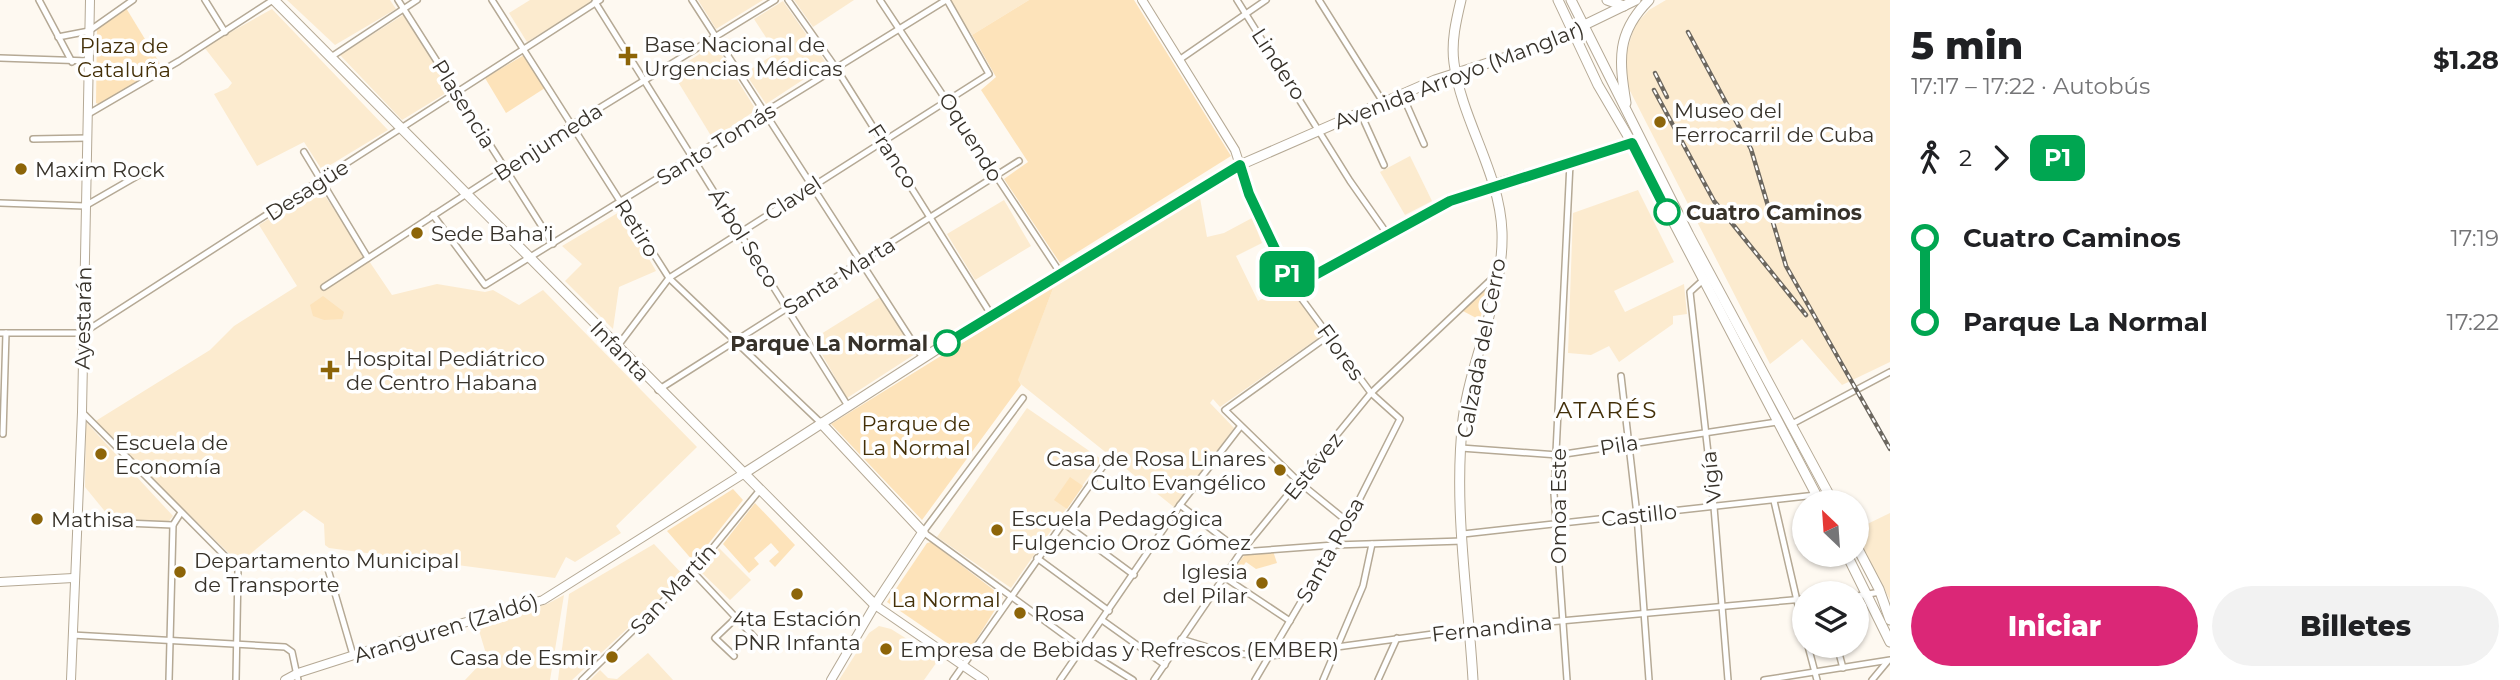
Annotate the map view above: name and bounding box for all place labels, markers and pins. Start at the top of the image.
place label: Base Nacional de Urgencias Médicas [644,32,843,81]
marker: Base Nacional de Urgencias Médicas [618,46,638,66]
place label: Museo del Ferrocarril de Cuba [1674,98,1874,147]
marker: Museo del Ferrocarril de Cuba [1652,114,1668,130]
place label: Maxim Rock [35,157,165,182]
marker: Maxim Rock [13,161,29,177]
marker: Cuatro Caminos [1654,199,1680,225]
place label: Cuatro Caminos [1686,200,1862,225]
place label: Sede Baha’i [431,221,554,246]
marker: Sede Baha’i [409,225,425,241]
marker: Parque La Normal [934,330,960,356]
place label: Parque La Normal [730,331,928,356]
place label: Hospital Pediátrico de Centro Habana [346,346,545,395]
marker: Hospital Pediátrico de Centro Habana [320,360,340,380]
place label: Escuela de Economía [115,430,228,479]
marker: Escuela de Economía [93,446,109,462]
place label: Casa de Rosa Linares Culto Evangélico [1046,446,1266,495]
marker: Casa de Rosa Linares Culto Evangélico [1272,462,1288,478]
place label: Escuela Pedagógica Fulgencio Oroz Gómez [1011,506,1251,555]
place label: Mathisa [51,507,134,532]
marker: Mathisa [29,511,45,527]
marker: Escuela Pedagógica Fulgencio Oroz Gómez [989,522,1005,538]
place label: Departamento Municipal de Transporte [194,548,459,597]
place label: Iglesia del Pilar [1163,559,1248,608]
marker: Departamento Municipal de Transporte [172,564,188,580]
marker: Iglesia del Pilar [1254,575,1270,591]
marker: 4ta Estación PNR Infanta [789,586,805,602]
place label: Rosa [1034,601,1085,626]
marker: Rosa [1012,605,1028,621]
place label: 4ta Estación PNR Infanta [732,606,862,655]
place label: Empresa de Bebidas y Refrescos (EMBER) [900,637,1339,662]
marker: Empresa de Bebidas y Refrescos (EMBER) [878,641,894,657]
place label: Casa de Esmir [450,645,598,670]
marker: Casa de Esmir [604,649,620,665]

